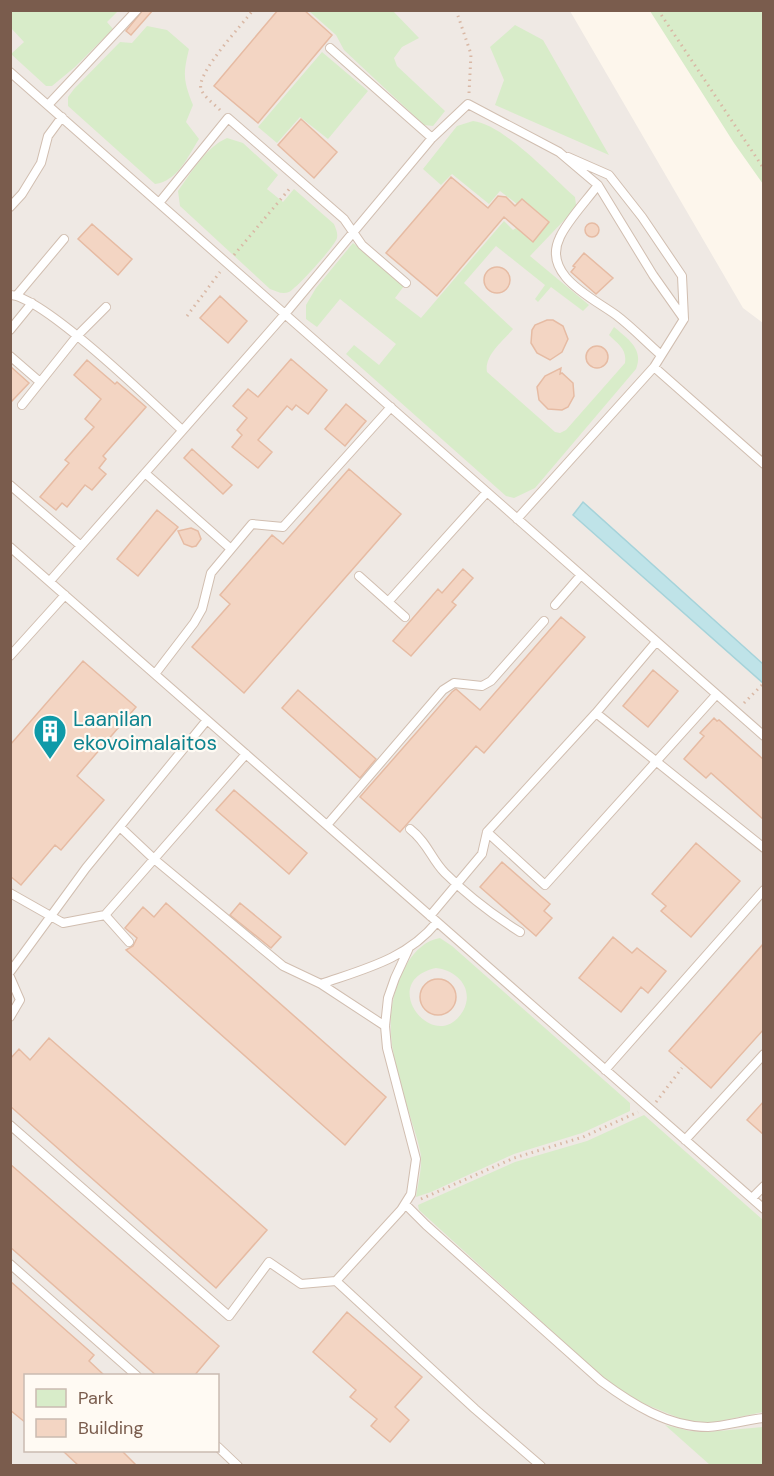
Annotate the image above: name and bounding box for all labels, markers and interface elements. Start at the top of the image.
place label: Laanilan ekovoimalaitos [73,705,217,757]
building icon: Laanilan ekovoimalaitos [32,713,68,760]
legend [24,1374,219,1452]
text: Park [78,1386,114,1410]
text: Building [78,1416,143,1440]

